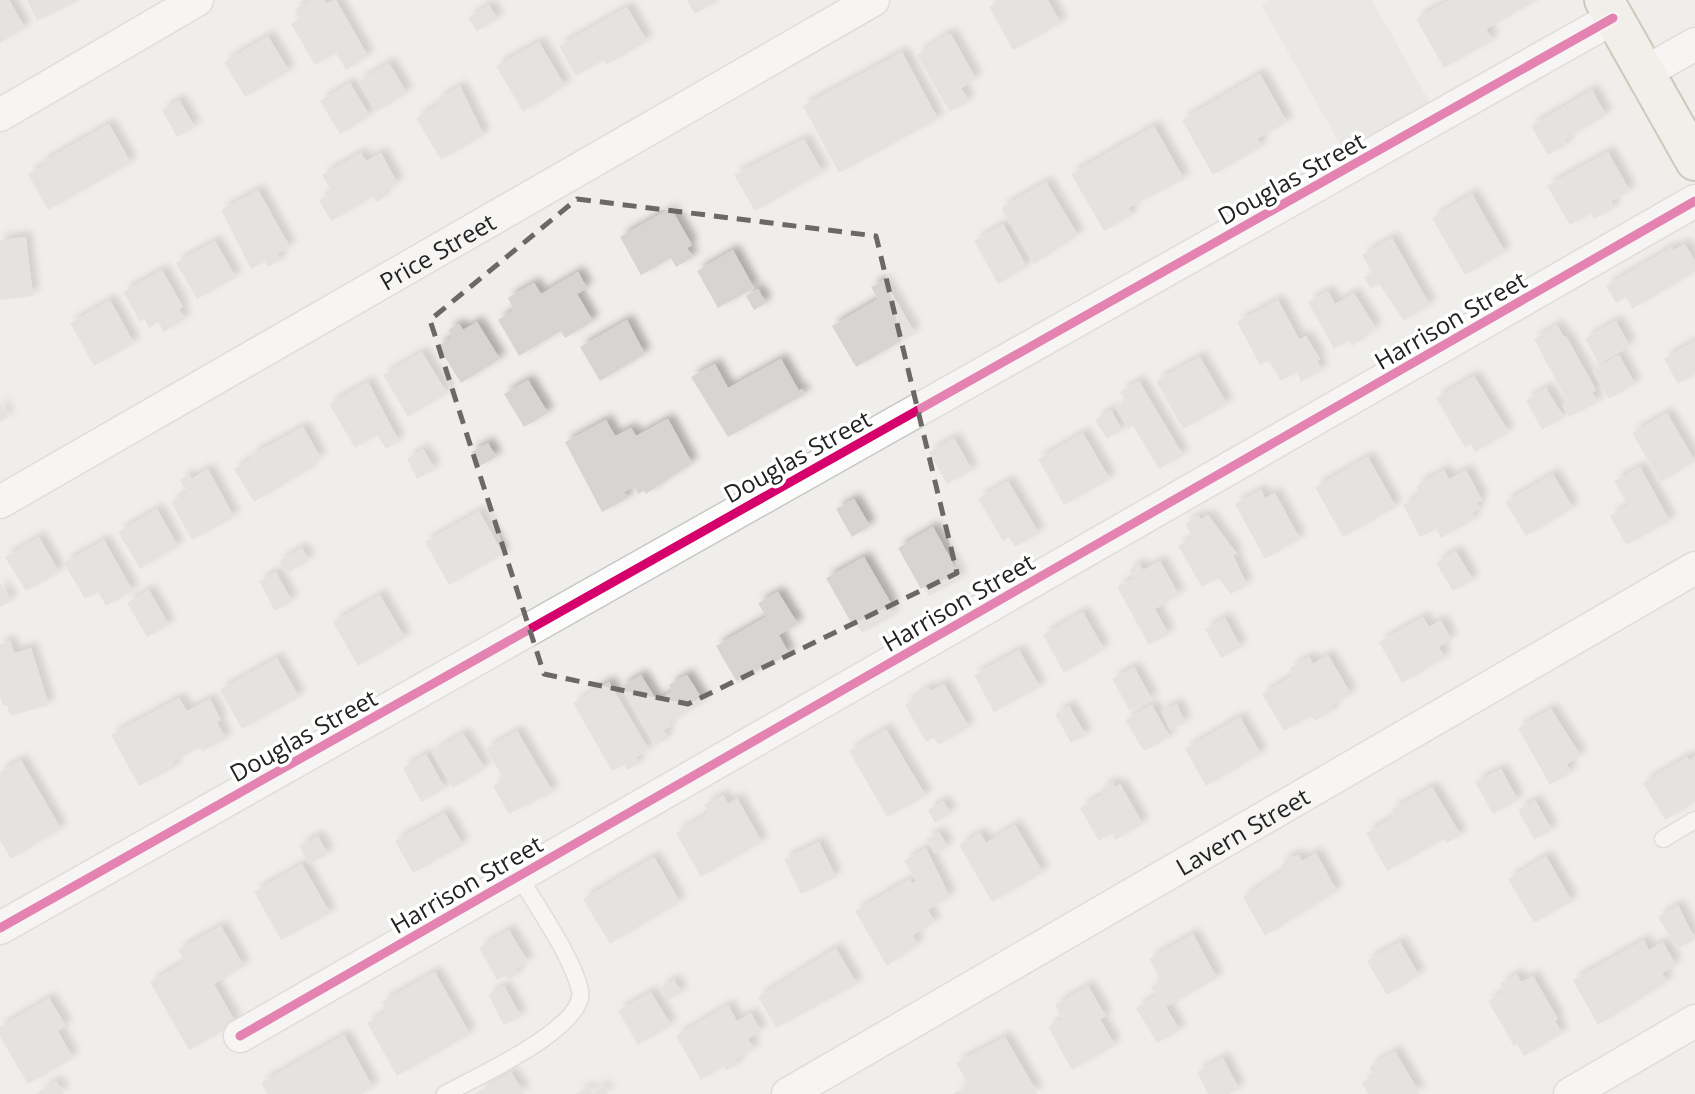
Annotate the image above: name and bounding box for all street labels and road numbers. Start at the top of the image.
street label: Douglas Street [1211,124,1371,232]
street label: Price Street [373,204,501,297]
street label: Harrison Street [1368,263,1532,377]
street label: Douglas Street [717,402,877,510]
street label: Harrison Street [876,545,1040,659]
street label: Douglas Street [223,681,383,789]
street label: Lavern Street [1169,779,1315,882]
street label: Harrison Street [384,827,548,941]

